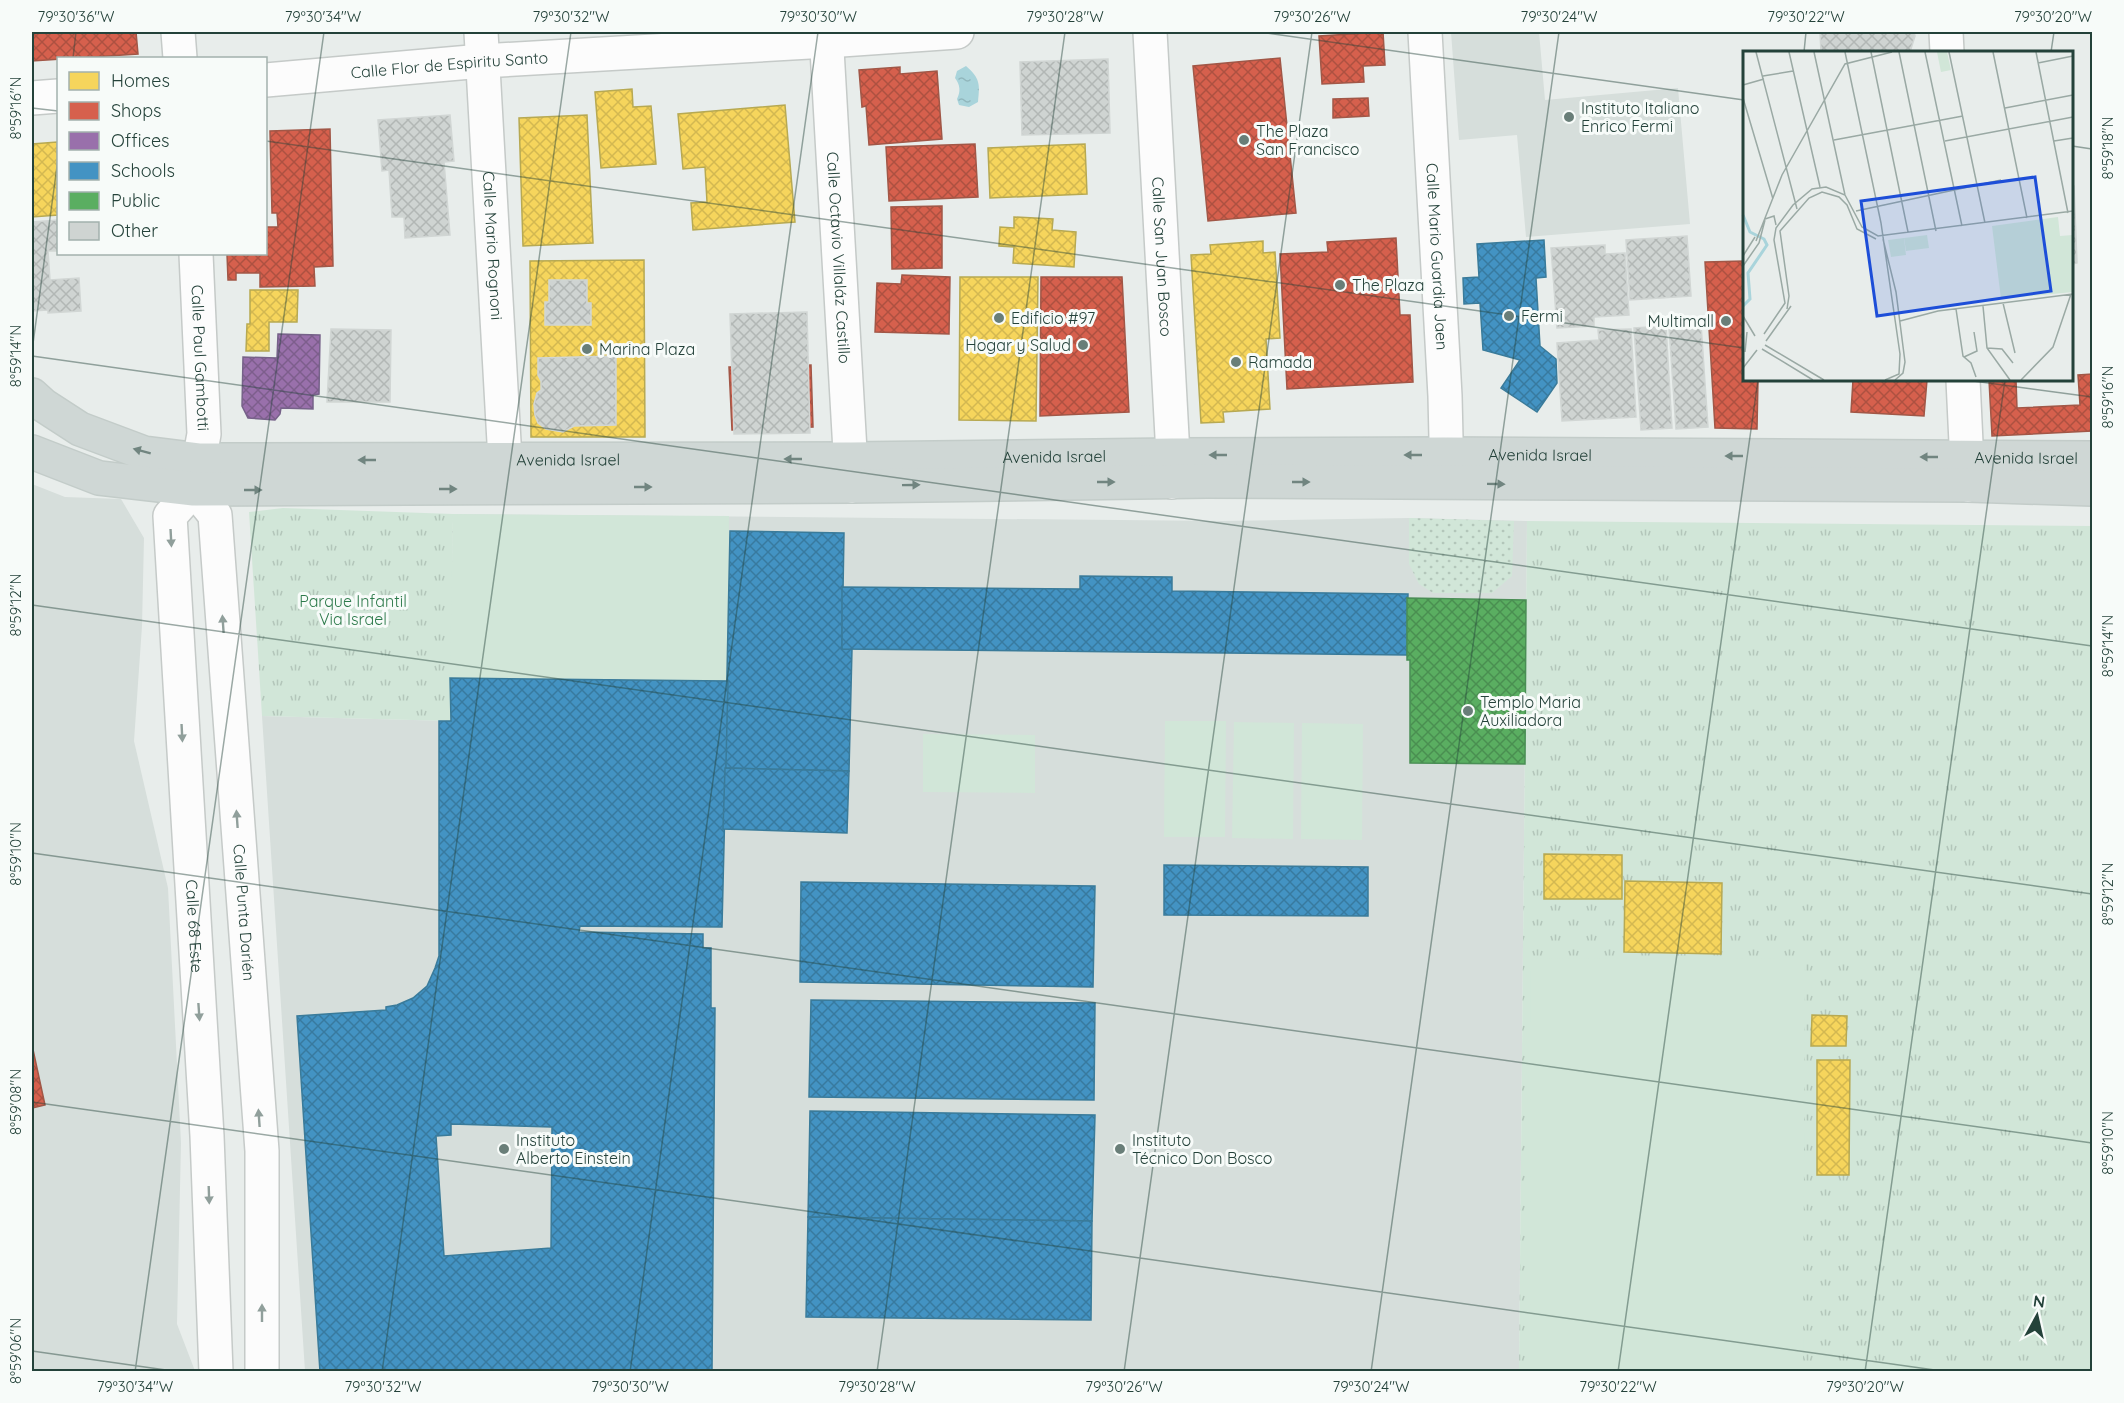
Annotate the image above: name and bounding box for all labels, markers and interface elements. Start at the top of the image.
text: 79°30'36"W [38,7,115,26]
text: 79°30'34"W [285,7,362,26]
text: 79°30'32"W [532,7,610,26]
text: 79°30'30"W [779,7,857,26]
text: 79°30'28"W [1026,7,1104,26]
text: 79°30'26"W [1273,7,1351,26]
text: 79°30'24"W [1521,7,1598,26]
text: 79°30'22"W [1767,7,1845,26]
text: 79°30'20"W [2014,7,2093,26]
street label: Calle Flor de Espiritu Santo [350,47,549,83]
inset map [1743,51,2073,381]
legend [57,57,267,255]
text: Homes [111,69,170,92]
text: 8°59'16"N [6,77,25,139]
place label: Instituto Italiano Enrico Fermi [1581,98,1699,136]
text: Shops [111,99,162,122]
marker: Instituto Italiano Enrico Fermi [1562,110,1576,124]
text: 8°59'18"N [2098,117,2117,179]
place label: The Plaza San Francisco [1256,121,1359,159]
text: Offices [111,129,170,152]
marker: The Plaza San Francisco [1237,133,1251,147]
street label: Calle Octavio Villaláz Castillo [823,151,855,364]
text: Schools [111,159,175,182]
street label: Calle Mario Guardia Jaen [1422,162,1452,351]
street label: Calle Mario Rognoni [479,171,507,321]
street label: Calle San Juan Bosco [1148,176,1177,337]
text: Public [111,189,160,212]
text: Other [111,219,158,242]
place label: The Plaza [1352,275,1424,295]
marker: The Plaza [1333,278,1347,292]
street label: Calle Paul Gambotti [187,284,214,431]
place label: Fermi [1521,306,1563,326]
place label: Edificio #97 [1011,308,1095,328]
marker: Fermi [1502,309,1516,323]
marker: Edificio #97 [992,311,1006,325]
place label: Multimall [1648,311,1714,331]
marker: Multimall [1719,314,1733,328]
text: 8°59'14"N [6,325,25,387]
place label: Hogar y Salud [965,335,1071,355]
marker: Hogar y Salud [1076,338,1090,352]
place label: Marina Plaza [599,339,695,359]
marker: Marina Plaza [580,342,594,356]
place label: Ramada [1248,352,1312,372]
marker: Ramada [1229,355,1243,369]
text: 8°59'16"N [2098,366,2117,428]
street label: Avenida Israel [1488,444,1592,465]
one-way arrow [133,446,151,455]
street label: Avenida Israel [1002,446,1106,467]
street label: Avenida Israel [1974,447,2078,468]
street label: Avenida Israel [516,449,620,470]
one-way arrow [1209,450,1228,460]
one-way arrow [1404,450,1423,460]
one-way arrow [1725,451,1744,461]
one-way arrow [1920,452,1939,462]
one-way arrow [783,454,802,464]
one-way arrow [357,455,376,465]
one-way arrow [1096,477,1115,487]
one-way arrow [1291,477,1310,487]
one-way arrow [1486,479,1505,488]
one-way arrow [901,480,920,490]
one-way arrow [633,482,652,492]
one-way arrow [438,484,457,494]
one-way arrow [243,485,262,495]
one-way arrow [167,529,176,548]
text: 8°59'12"N [6,573,25,637]
park label: Parque Infantil Via Israel [299,591,407,629]
one-way arrow [218,615,228,634]
text: 8°59'14"N [2098,615,2117,677]
place label: Templo Maria Auxiliadora [1480,692,1581,730]
marker: Templo Maria Auxiliadora [1461,704,1475,718]
one-way arrow [178,724,187,743]
one-way arrow [232,809,241,828]
text: 8°59'10"N [6,822,25,886]
street label: Calle Punta Darién [229,843,259,982]
text: 8°59'12"N [2098,862,2117,926]
street label: Calle 68 Este [182,879,207,973]
one-way arrow [194,1002,204,1021]
text: 8°59'08"N [6,1069,25,1135]
one-way arrow [254,1109,264,1128]
text: 8°59'10"N [2098,1111,2117,1175]
place label: Instituto Alberto Einstein [516,1130,631,1168]
place label: Instituto Técnico Don Bosco [1132,1130,1273,1168]
marker: Instituto Alberto Einstein [497,1142,511,1156]
marker: Instituto Técnico Don Bosco [1113,1142,1127,1156]
one-way arrow [205,1185,214,1204]
north arrow [2007,1286,2067,1346]
text: N [2032,1290,2046,1312]
one-way arrow [257,1304,267,1323]
text: 8°59'06"N [6,1318,25,1384]
text: 79°30'34"W [97,1377,174,1396]
text: 79°30'32"W [344,1377,422,1396]
text: 79°30'30"W [591,1377,669,1396]
text: 79°30'28"W [838,1377,916,1396]
text: 79°30'26"W [1085,1377,1163,1396]
text: 79°30'24"W [1333,1377,1410,1396]
text: 79°30'22"W [1579,1377,1657,1396]
text: 79°30'20"W [1826,1377,1905,1396]

